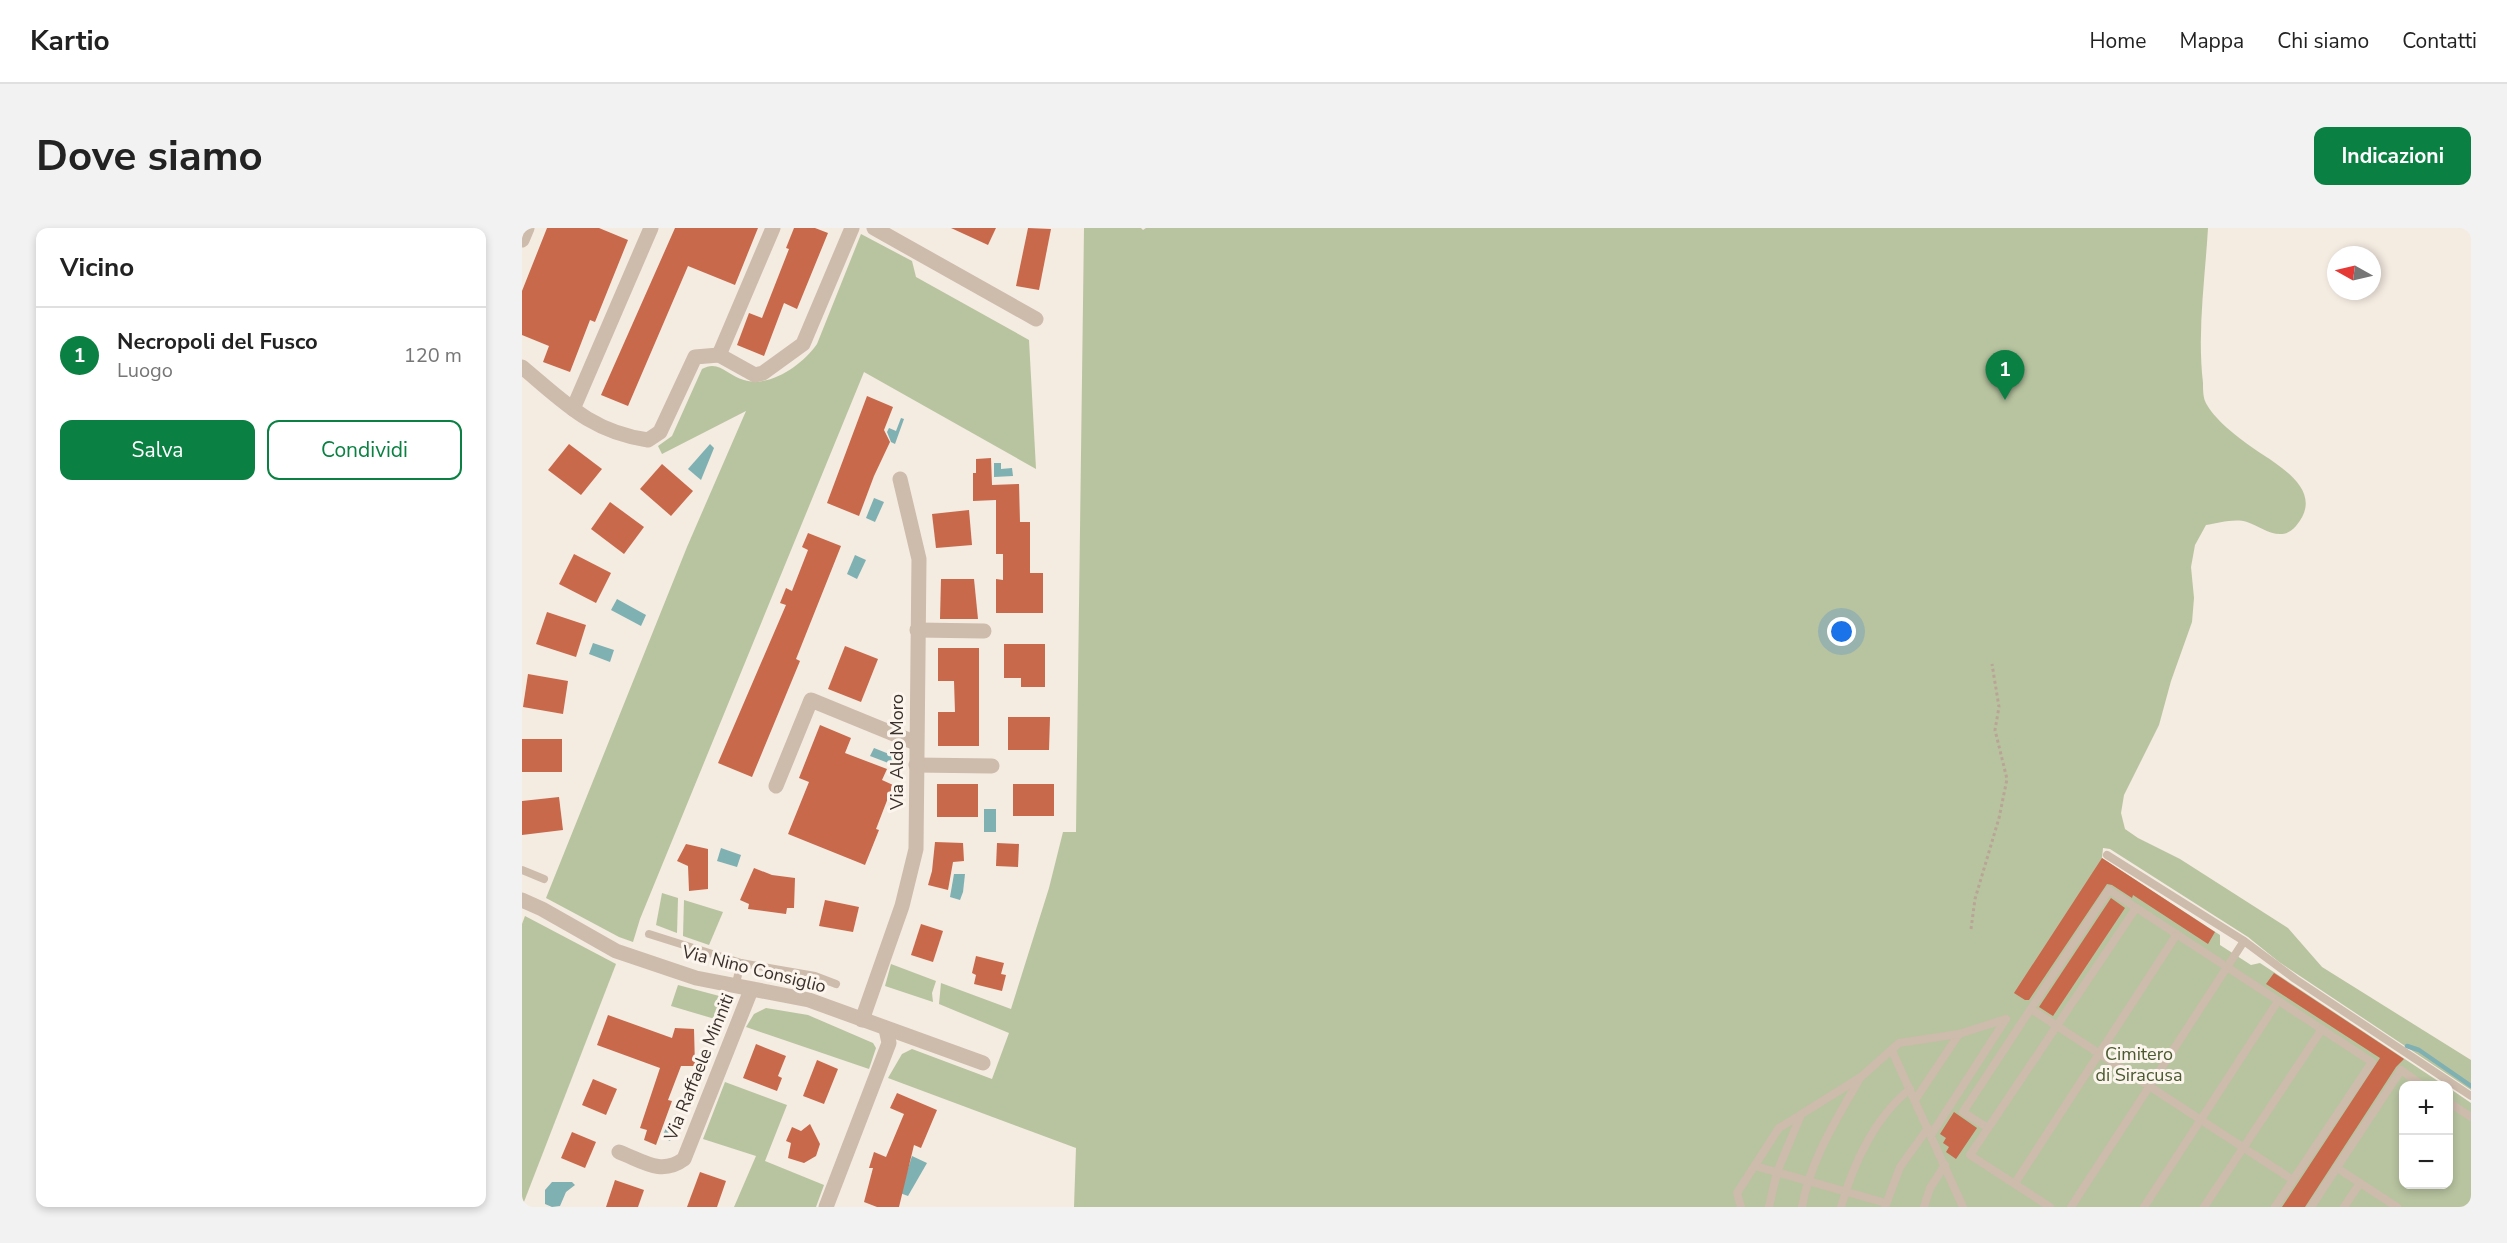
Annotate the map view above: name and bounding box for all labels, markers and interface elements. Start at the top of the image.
text: Kartio [30,22,110,60]
text: Home [2090,27,2146,55]
text: Mappa [2179,27,2244,55]
text: Chi siamo [2277,27,2369,55]
text: Contatti [2402,27,2477,55]
button: Indicazioni [2314,127,2471,185]
text: Dove siamo [36,128,263,185]
north arrow [2327,246,2381,300]
text: Vicino [60,250,134,285]
text: Necropoli del Fusco [117,327,318,357]
text: 1 [74,342,86,369]
text: 120 m [404,342,462,369]
pin: 1 [1986,350,2024,400]
text: Luogo [117,357,173,384]
button: Salva [60,420,255,480]
button: Condividi [267,420,462,480]
your location [1827,617,1856,646]
street label: Via Aldo Moro [885,694,909,811]
street label: Via Nino Consiglio [678,939,829,999]
street label: Via Raffaele Minniti [658,990,740,1145]
park label: Cimitero di Siracusa [2095,1042,2183,1087]
map controls [2399,1081,2453,1189]
button: + [2399,1081,2453,1135]
button: − [2399,1135,2453,1189]

